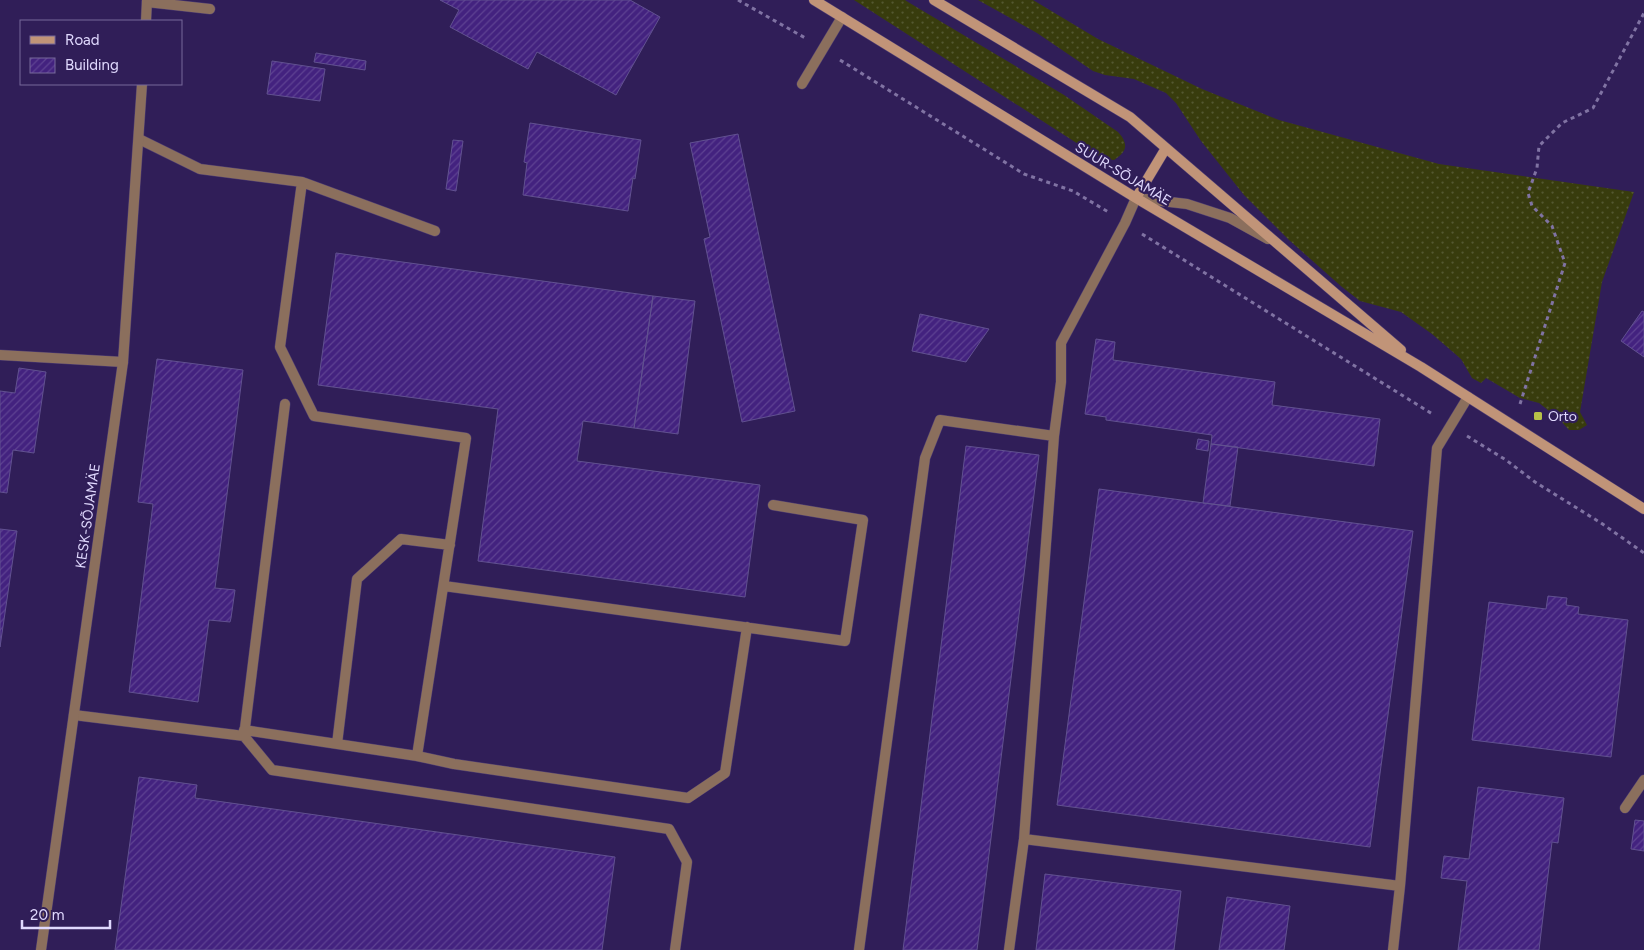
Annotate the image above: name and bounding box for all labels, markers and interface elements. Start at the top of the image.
legend [20,20,182,85]
text: Road [65,31,100,49]
text: Building [65,56,119,74]
street label: SUUR-SÕJAMÄE [1072,139,1174,209]
place label: Orto [1548,408,1577,425]
marker: Orto [1532,410,1544,422]
street label: KESK-SÕJAMÄE [72,463,104,569]
scale bar [22,898,110,930]
text: 20 m [30,906,64,924]

